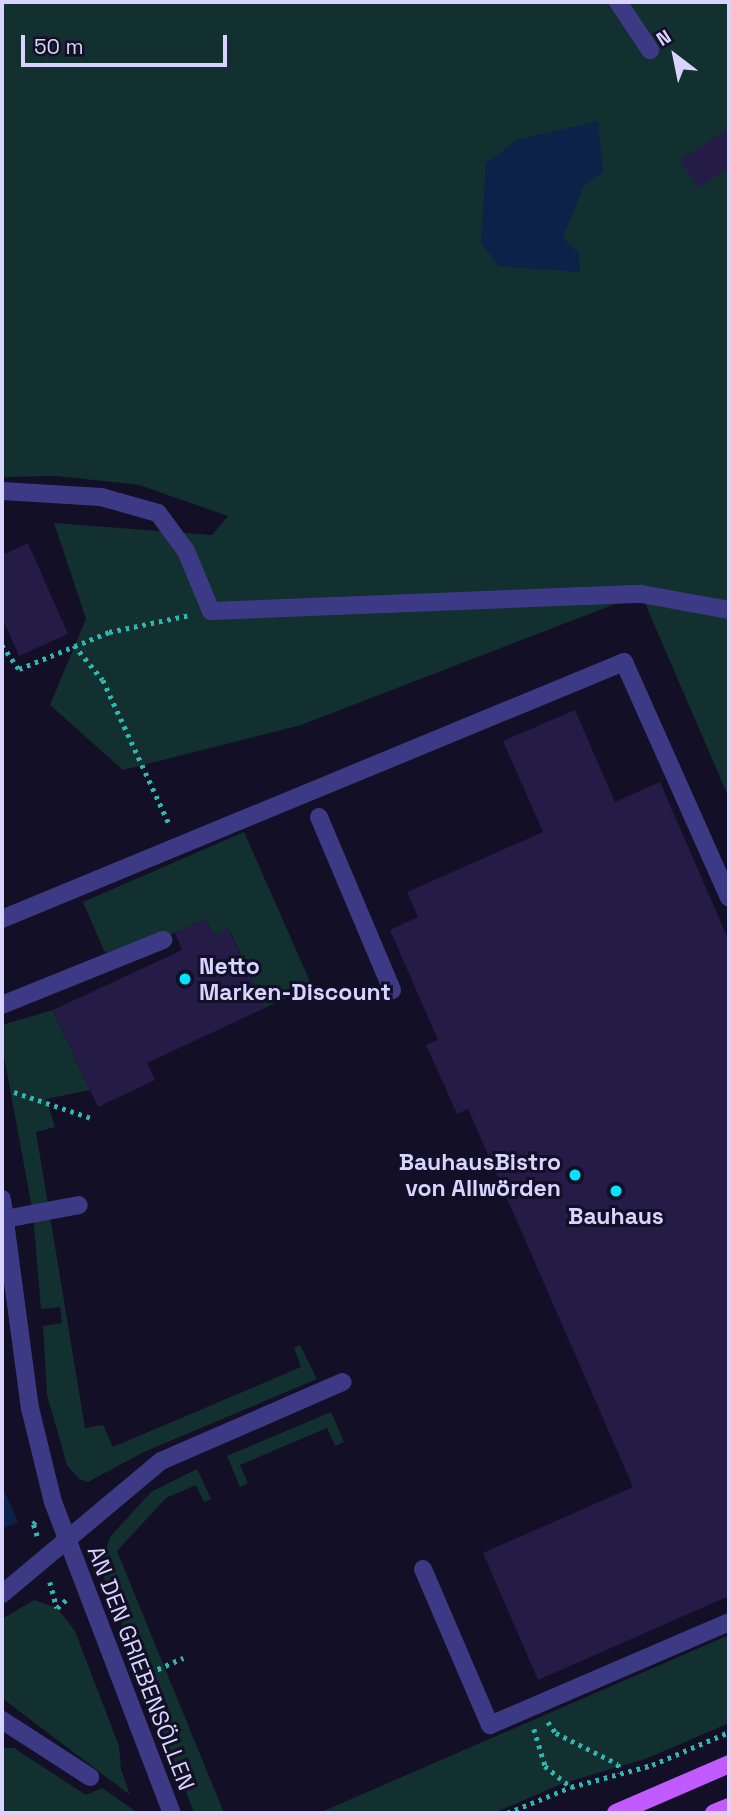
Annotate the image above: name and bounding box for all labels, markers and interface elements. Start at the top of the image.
scale bar [24,21,231,65]
north arrow [640,21,710,91]
text: N [652,24,676,52]
text: 50 m [34,33,84,60]
place label: Netto Marken-Discount [199,952,391,1006]
marker: Netto Marken-Discount [177,971,193,987]
place label: BauhausBistro von Allwörden [399,1148,561,1202]
marker: BauhausBistro von Allwörden [567,1167,583,1183]
marker: Bauhaus [608,1183,624,1199]
place label: Bauhaus [568,1202,664,1230]
street label: AN DEN GRIEBENSÖLLEN [82,1542,200,1794]

